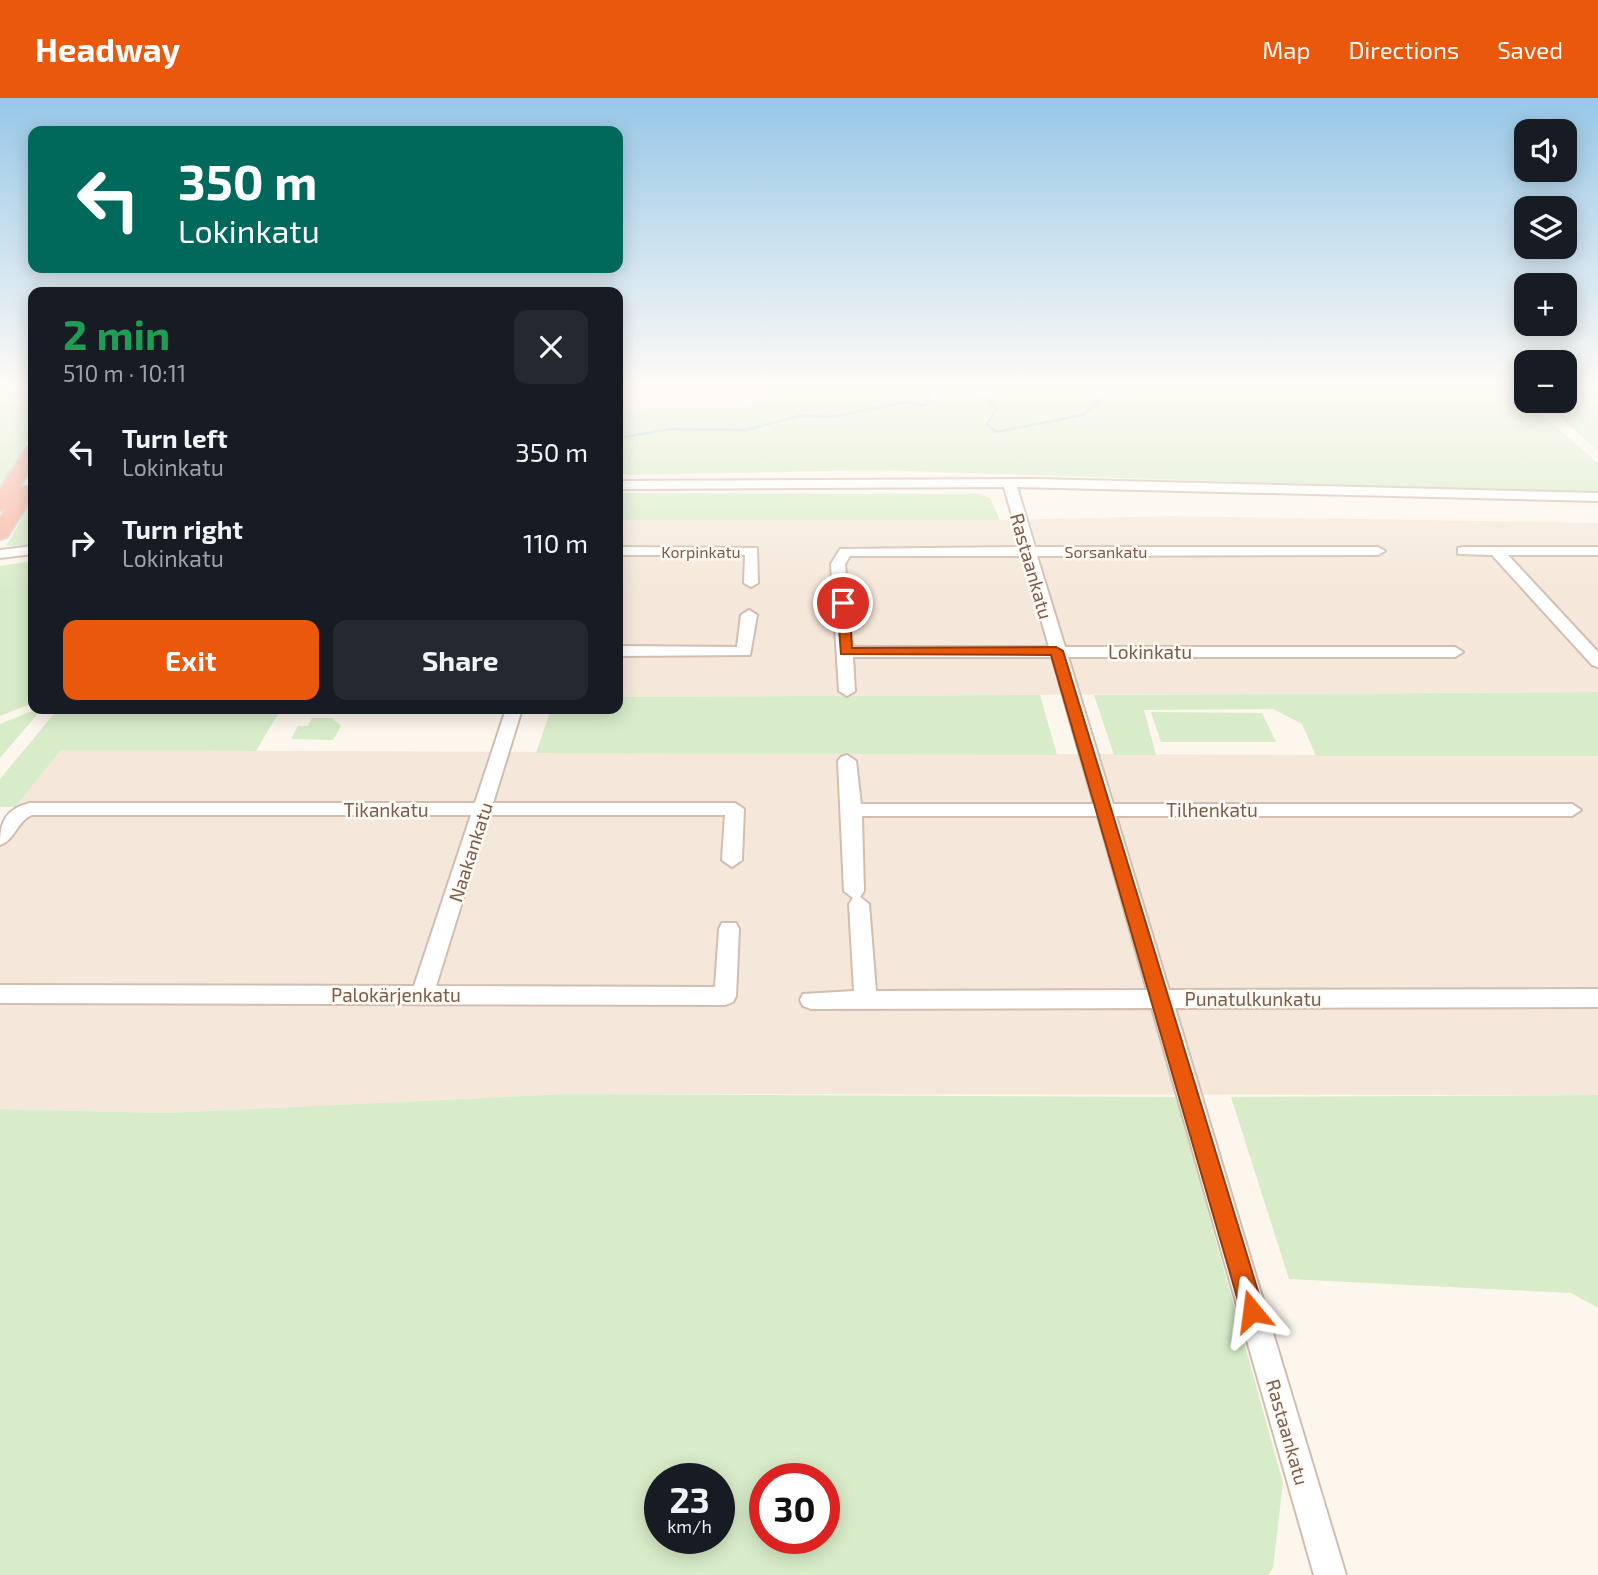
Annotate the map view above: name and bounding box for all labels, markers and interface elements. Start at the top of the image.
text: Headway [35,29,180,69]
text: Map [1262,35,1310,64]
text: Directions [1348,35,1459,64]
text: Saved [1497,35,1563,64]
map controls [1514,119,1577,413]
button: sound [1514,119,1577,182]
text: 350 m [178,151,318,210]
icon: left [63,154,154,245]
button: layers [1514,196,1577,259]
text: Lokinkatu [178,211,320,249]
button: + [1514,273,1577,336]
text: 2 min [63,308,170,358]
button: close [514,310,588,384]
button: − [1514,350,1577,413]
text: 510 m · 10:11 [63,359,186,387]
text: Turn left [122,422,228,453]
icon: left [63,433,101,471]
text: 350 m [515,436,588,467]
text: Lokinkatu [122,453,224,481]
street label: Rastaankatu [1006,510,1058,622]
text: Turn right [122,513,243,544]
icon: right [63,524,101,562]
text: 110 m [523,527,588,558]
street label: Korpinkatu [661,542,741,561]
street label: Sorsankatu [1065,542,1147,561]
text: Lokinkatu [122,544,224,572]
pin [813,573,873,633]
icon: arrive [824,584,862,622]
button: Exit [63,620,319,700]
button: Share [333,620,588,700]
street label: Lokinkatu [1108,640,1192,663]
street label: Tikankatu [343,798,429,821]
street label: Tilhenkatu [1166,798,1258,821]
street label: Naakankatu [443,799,497,905]
street label: Palokärjenkatu [331,983,461,1006]
street label: Punatulkunkatu [1185,987,1321,1010]
position arrow [1215,1274,1289,1348]
street label: Rastaankatu [1262,1376,1314,1488]
speed limit sign: 30 [749,1463,840,1554]
text: 23 [669,1478,710,1520]
text: km/h [667,1515,712,1537]

